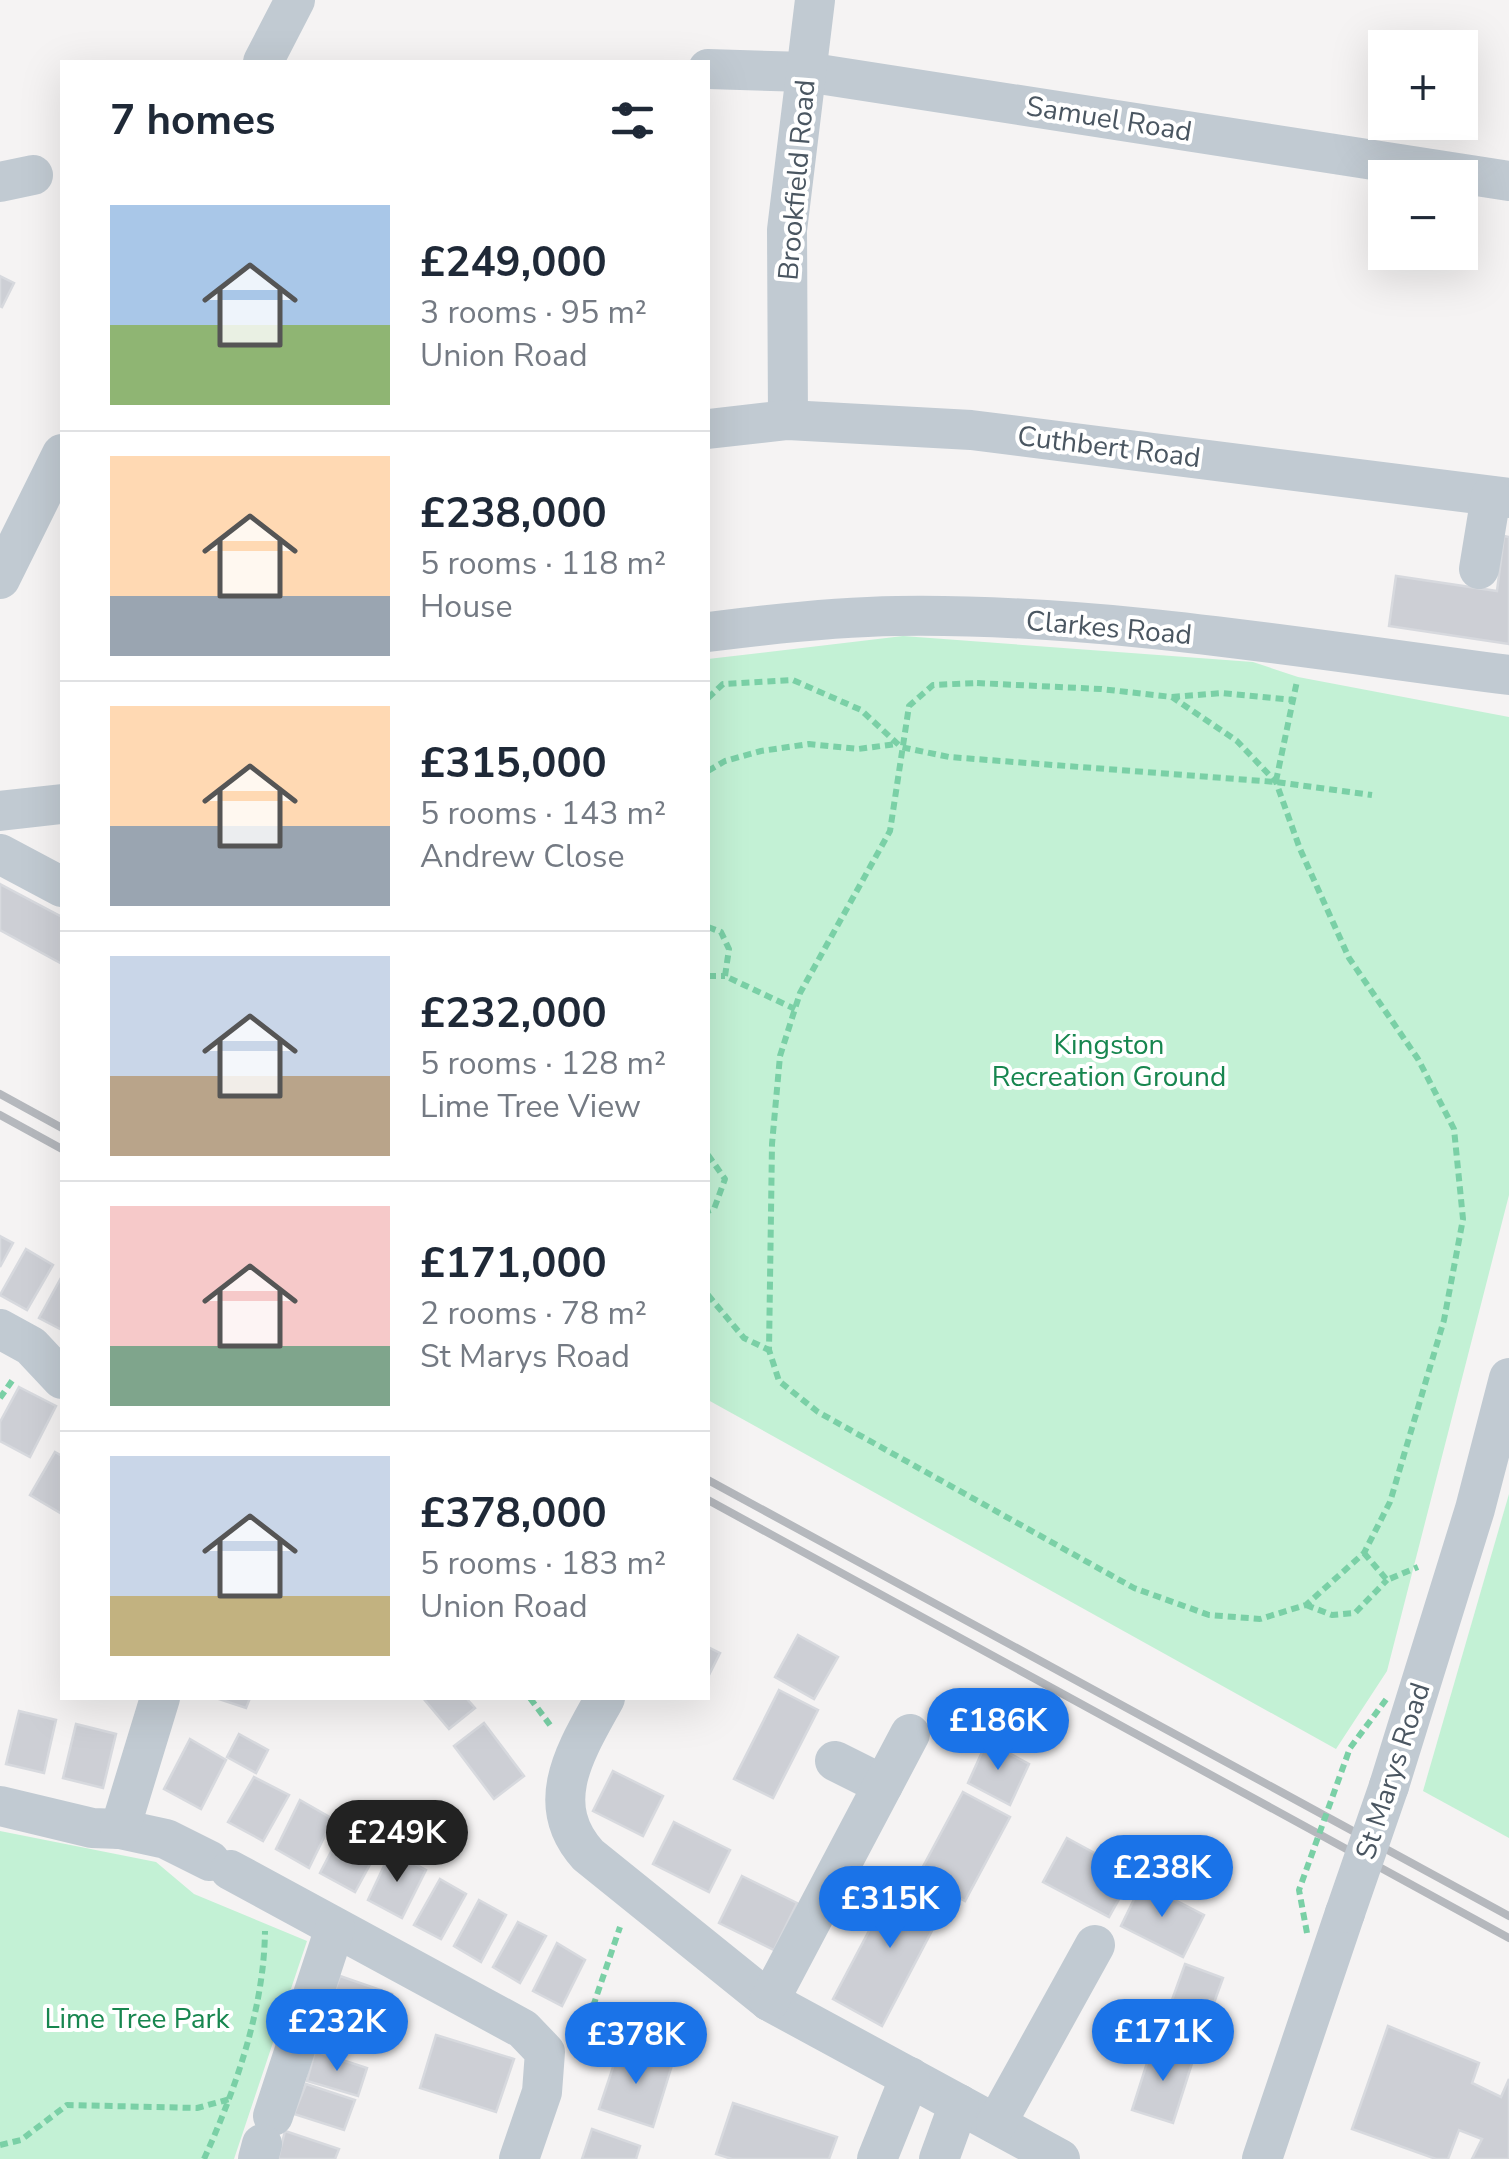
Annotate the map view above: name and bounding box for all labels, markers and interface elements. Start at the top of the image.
map controls [1368,30,1478,270]
button: + [1368,30,1478,140]
street label: Brookfield Road [769,78,825,282]
street label: Samuel Road [1023,87,1195,151]
text: 7 homes [110,92,275,149]
icon: filters [605,93,660,148]
button: − [1368,160,1478,270]
text: £249,000 [420,234,607,291]
icon: home [190,245,310,365]
text: 3 rooms · 95 m² [420,291,647,334]
text: Union Road [420,334,588,377]
street label: Cuthbert Road [1015,417,1203,477]
text: £238,000 [420,485,607,542]
icon: home [190,496,310,616]
text: 5 rooms · 118 m² [420,542,666,585]
text: House [420,585,513,628]
street label: Clarkes Road [1024,602,1194,654]
text: £315,000 [420,735,607,792]
icon: home [190,746,310,866]
text: 5 rooms · 143 m² [420,792,666,835]
text: Andrew Close [420,835,624,878]
text: £232,000 [420,985,607,1042]
icon: home [190,996,310,1116]
park label: Kingston Recreation Ground [992,1026,1226,1096]
text: 5 rooms · 128 m² [420,1042,666,1085]
text: Lime Tree View [420,1085,641,1128]
text: £171,000 [420,1235,607,1292]
icon: home [190,1246,310,1366]
text: 2 rooms · 78 m² [420,1292,647,1335]
text: St Marys Road [420,1335,630,1378]
text: £378,000 [420,1485,607,1542]
icon: home [190,1496,310,1616]
text: 5 rooms · 183 m² [420,1542,666,1585]
text: Union Road [420,1585,588,1628]
street label: St Marys Road [1347,1678,1439,1864]
pin: £186K [928,1688,1068,1773]
text: £186K [949,1699,1047,1742]
pin: £249K [327,1800,467,1885]
text: £249K [348,1811,446,1854]
pin: £238K [1092,1835,1232,1920]
text: £238K [1113,1846,1211,1889]
pin: £315K [820,1866,960,1951]
text: £315K [841,1877,939,1920]
pin: £232K [267,1989,407,2074]
pin: £171K [1093,1999,1233,2084]
park label: Lime Tree Park [44,2000,231,2038]
text: £232K [288,2000,386,2043]
pin: £378K [566,2002,706,2087]
text: £171K [1114,2010,1212,2053]
text: £378K [587,2013,685,2056]

